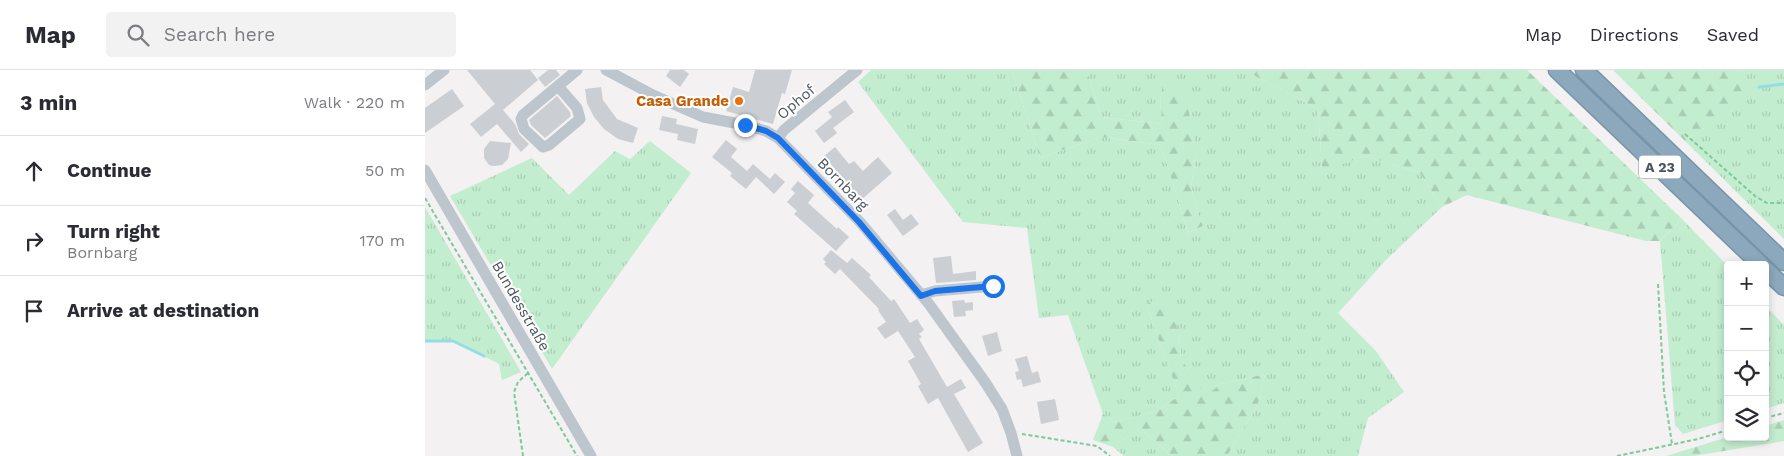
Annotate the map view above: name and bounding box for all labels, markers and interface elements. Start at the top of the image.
search box [106,12,456,57]
text: Map [25,21,76,49]
icon: search [124,21,152,49]
text: Search here [164,23,275,46]
text: Map [1525,24,1562,45]
text: Directions [1590,24,1679,45]
text: Saved [1707,24,1759,45]
street label: Ophof [773,81,819,123]
text: 3 min [20,90,77,115]
place label: Casa Grande [636,92,729,110]
text: Walk · 220 m [304,93,405,112]
marker: Casa Grande [733,95,745,107]
route end [734,114,757,137]
street label: Bornbarg [814,154,872,214]
road number: A 23 [1639,155,1681,178]
icon: ahead [20,157,48,185]
text: Continue [67,159,151,182]
text: 50 m [365,161,405,180]
text: Turn right [67,220,160,243]
icon: right [20,227,48,255]
text: 170 m [359,231,405,250]
text: Bornbarg [67,243,137,262]
street label: Bundesstraße [488,258,554,354]
map controls [1724,261,1769,441]
button: + [1724,261,1769,306]
route start [982,275,1005,298]
icon: arrive [20,297,48,325]
text: Arrive at destination [67,299,259,322]
button: − [1724,306,1769,351]
button: locate [1724,351,1769,396]
button: layers [1724,396,1769,441]

